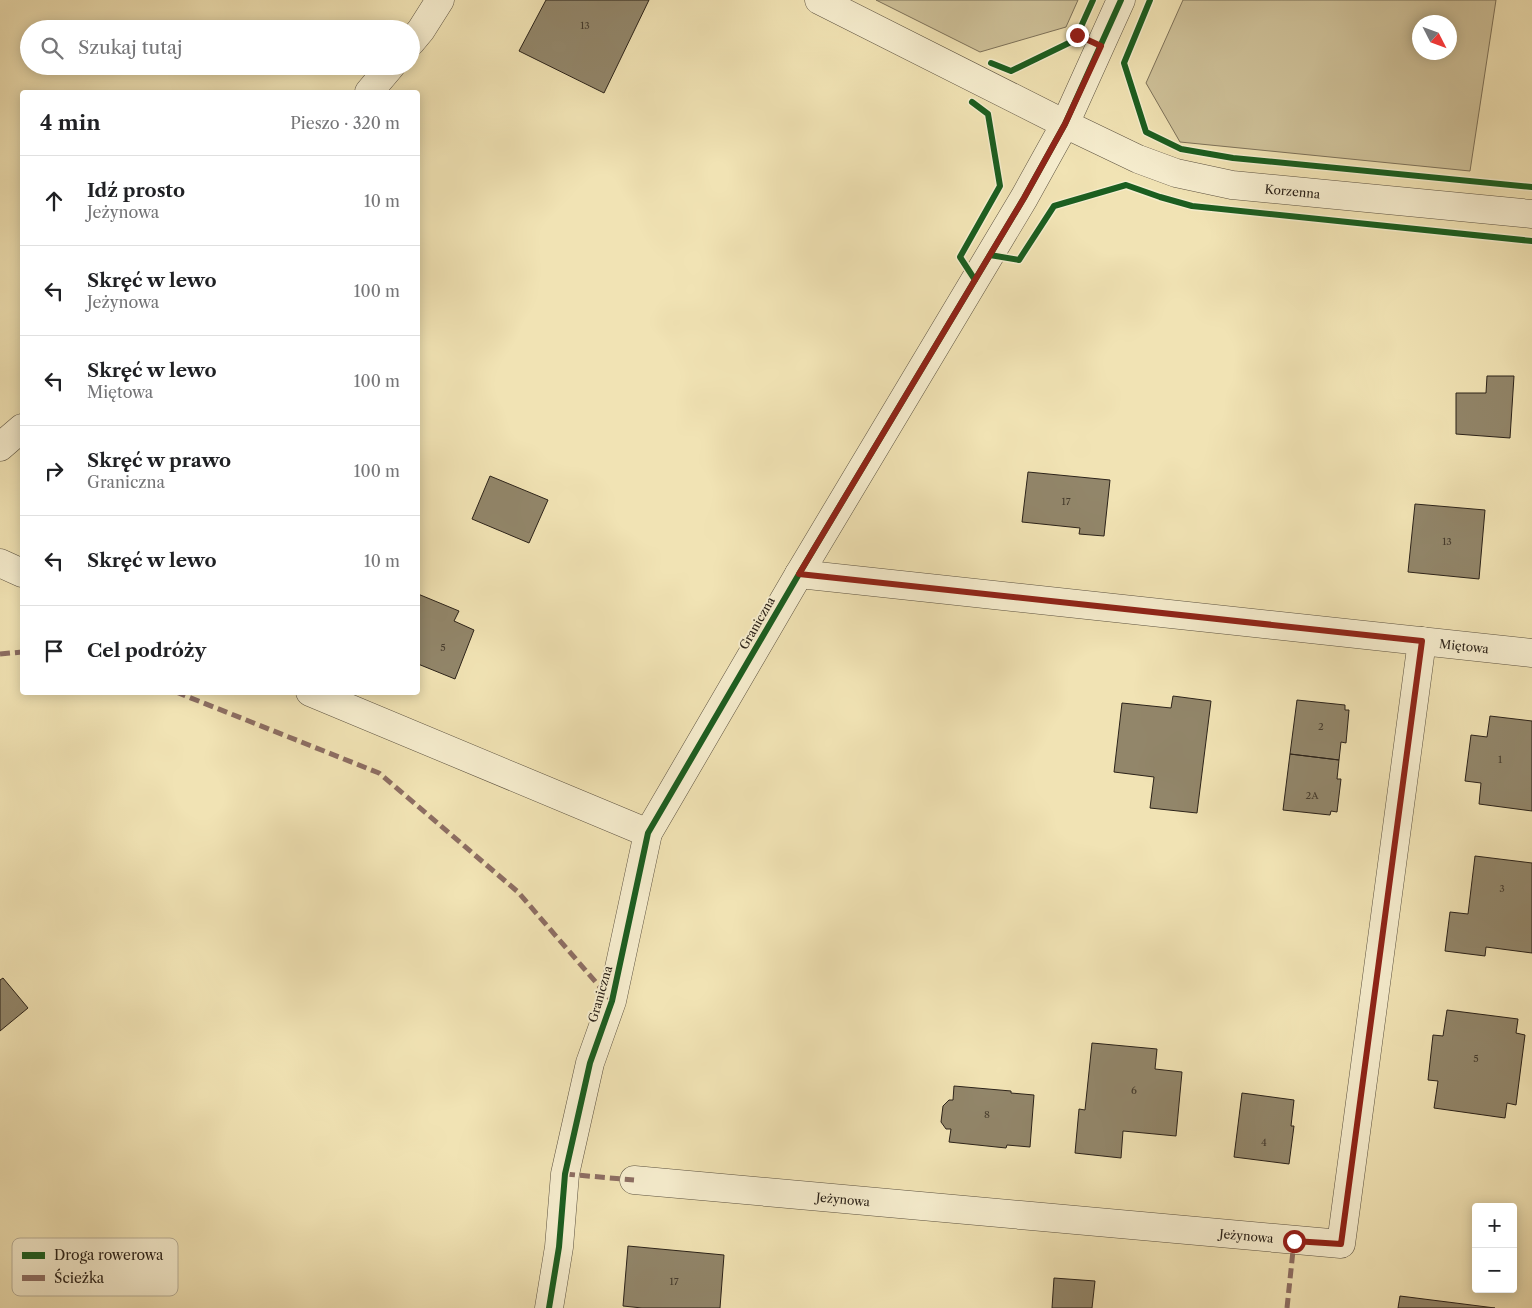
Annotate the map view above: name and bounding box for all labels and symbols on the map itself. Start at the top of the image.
north arrow [1412,15,1457,60]
house number: 13 [580,19,590,32]
route end [1066,24,1089,47]
street label: Korzenna [1264,181,1322,201]
house number: 17 [1061,495,1071,508]
house number: 13 [1442,535,1452,548]
street label: Graniczna [736,593,778,652]
street label: Miętowa [1439,636,1490,656]
house number: 5 [440,641,446,654]
house number: 2 [1318,720,1324,733]
house number: 1 [1498,753,1503,766]
house number: 2A [1305,789,1319,802]
house number: 3 [1499,882,1505,895]
street label: Graniczna [585,963,615,1024]
house number: 5 [1473,1052,1479,1065]
house number: 6 [1131,1084,1137,1097]
house number: 8 [984,1108,990,1121]
house number: 4 [1261,1136,1267,1149]
street label: Jeżynowa [813,1189,871,1209]
street label: Jeżynowa [1217,1225,1275,1245]
route start [1283,1230,1306,1253]
legend [12,1238,178,1296]
text: Droga rowerowa [54,1246,164,1264]
text: Ścieżka [54,1268,105,1287]
house number: 17 [669,1275,679,1288]

